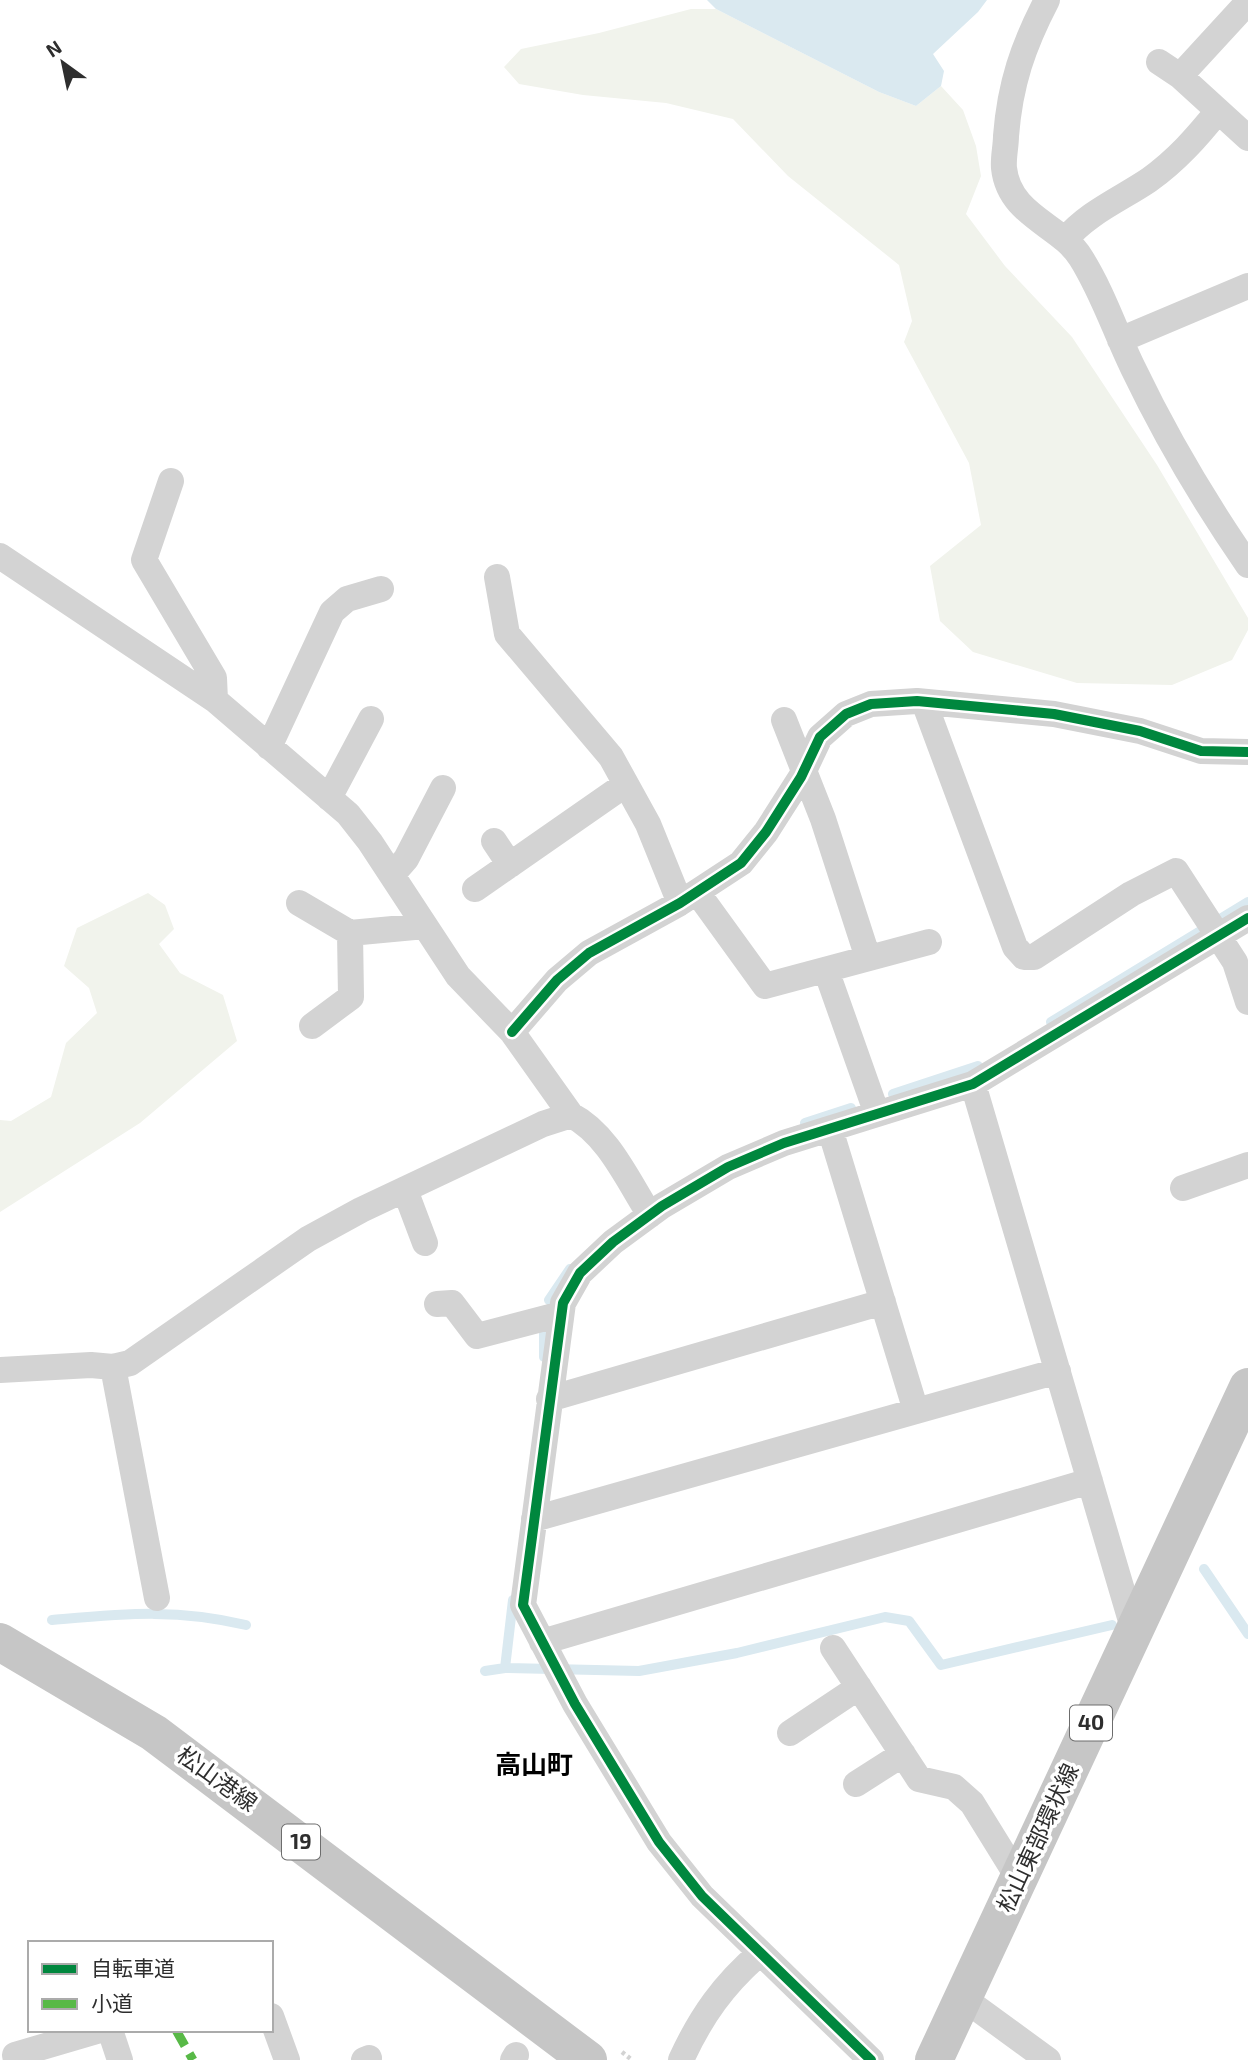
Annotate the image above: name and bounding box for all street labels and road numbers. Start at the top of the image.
road number: 40 [1070,1706,1112,1740]
street label: 松山港線 [172,1740,263,1817]
street label: 松山東部環状線 [990,1759,1084,1916]
road number: 19 [282,1825,320,1860]

